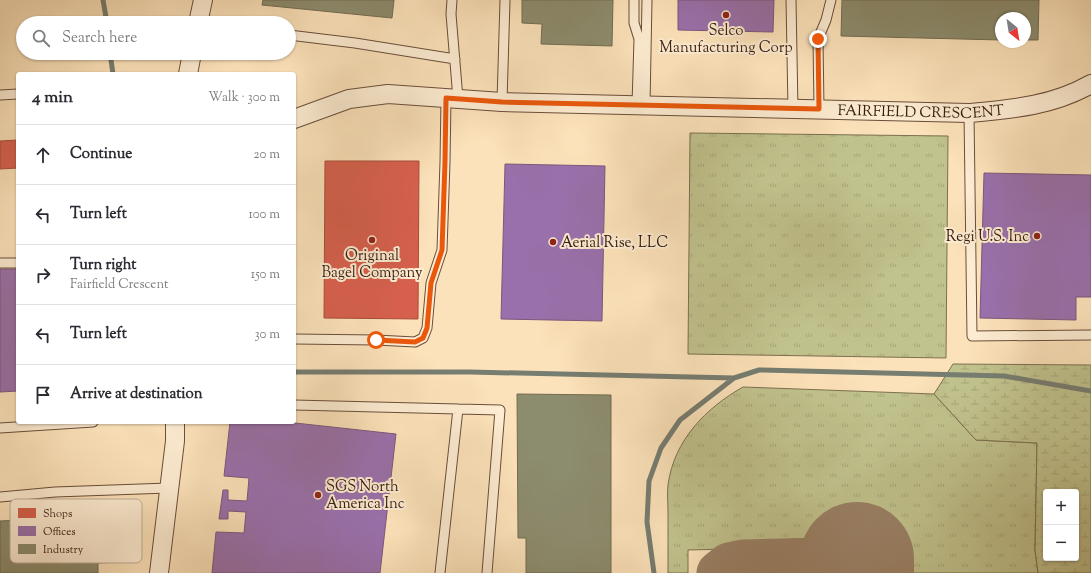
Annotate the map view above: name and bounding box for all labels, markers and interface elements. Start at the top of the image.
marker: Selco Manufacturing Corp [721,10,731,20]
north arrow [995,12,1031,48]
search box [16,16,296,60]
place label: Selco Manufacturing Corp [659,21,793,59]
icon: search [30,27,52,49]
text: Search here [62,28,137,49]
route end [809,30,827,48]
text: 4 min [32,86,73,110]
text: Walk · 300 m [208,89,280,107]
street label: FAIRFIELD CRESCENT [837,101,1006,125]
icon: ahead [32,144,54,166]
text: Continue [70,144,132,165]
text: 20 m [254,146,280,164]
icon: left [32,204,54,226]
text: Turn left [70,204,127,225]
text: 100 m [248,206,280,224]
place label: Regi U.S. Inc [946,227,1029,248]
marker: Regi U.S. Inc [1032,231,1042,241]
place label: Aerial Rise, LLC [561,233,668,254]
marker: Original Bagel Company [367,235,377,245]
marker: Aerial Rise, LLC [548,237,558,247]
place label: Original Bagel Company [322,246,423,284]
text: Turn right [70,255,136,276]
icon: right [32,264,54,286]
text: 150 m [251,266,280,284]
text: Fairfield Crescent [70,276,168,294]
icon: left [32,324,54,346]
text: Turn left [70,324,127,345]
text: 30 m [254,326,280,344]
route start [367,331,385,349]
icon: arrive [32,384,54,406]
text: Arrive at destination [70,384,203,405]
place label: SGS North America Inc [326,477,405,515]
map controls [1043,489,1079,561]
button: + [1043,489,1079,525]
marker: SGS North America Inc [313,490,323,500]
legend [10,499,142,563]
text: Shops [43,506,72,522]
text: Offices [43,524,76,540]
button: − [1043,525,1079,561]
text: Industry [43,542,84,558]

